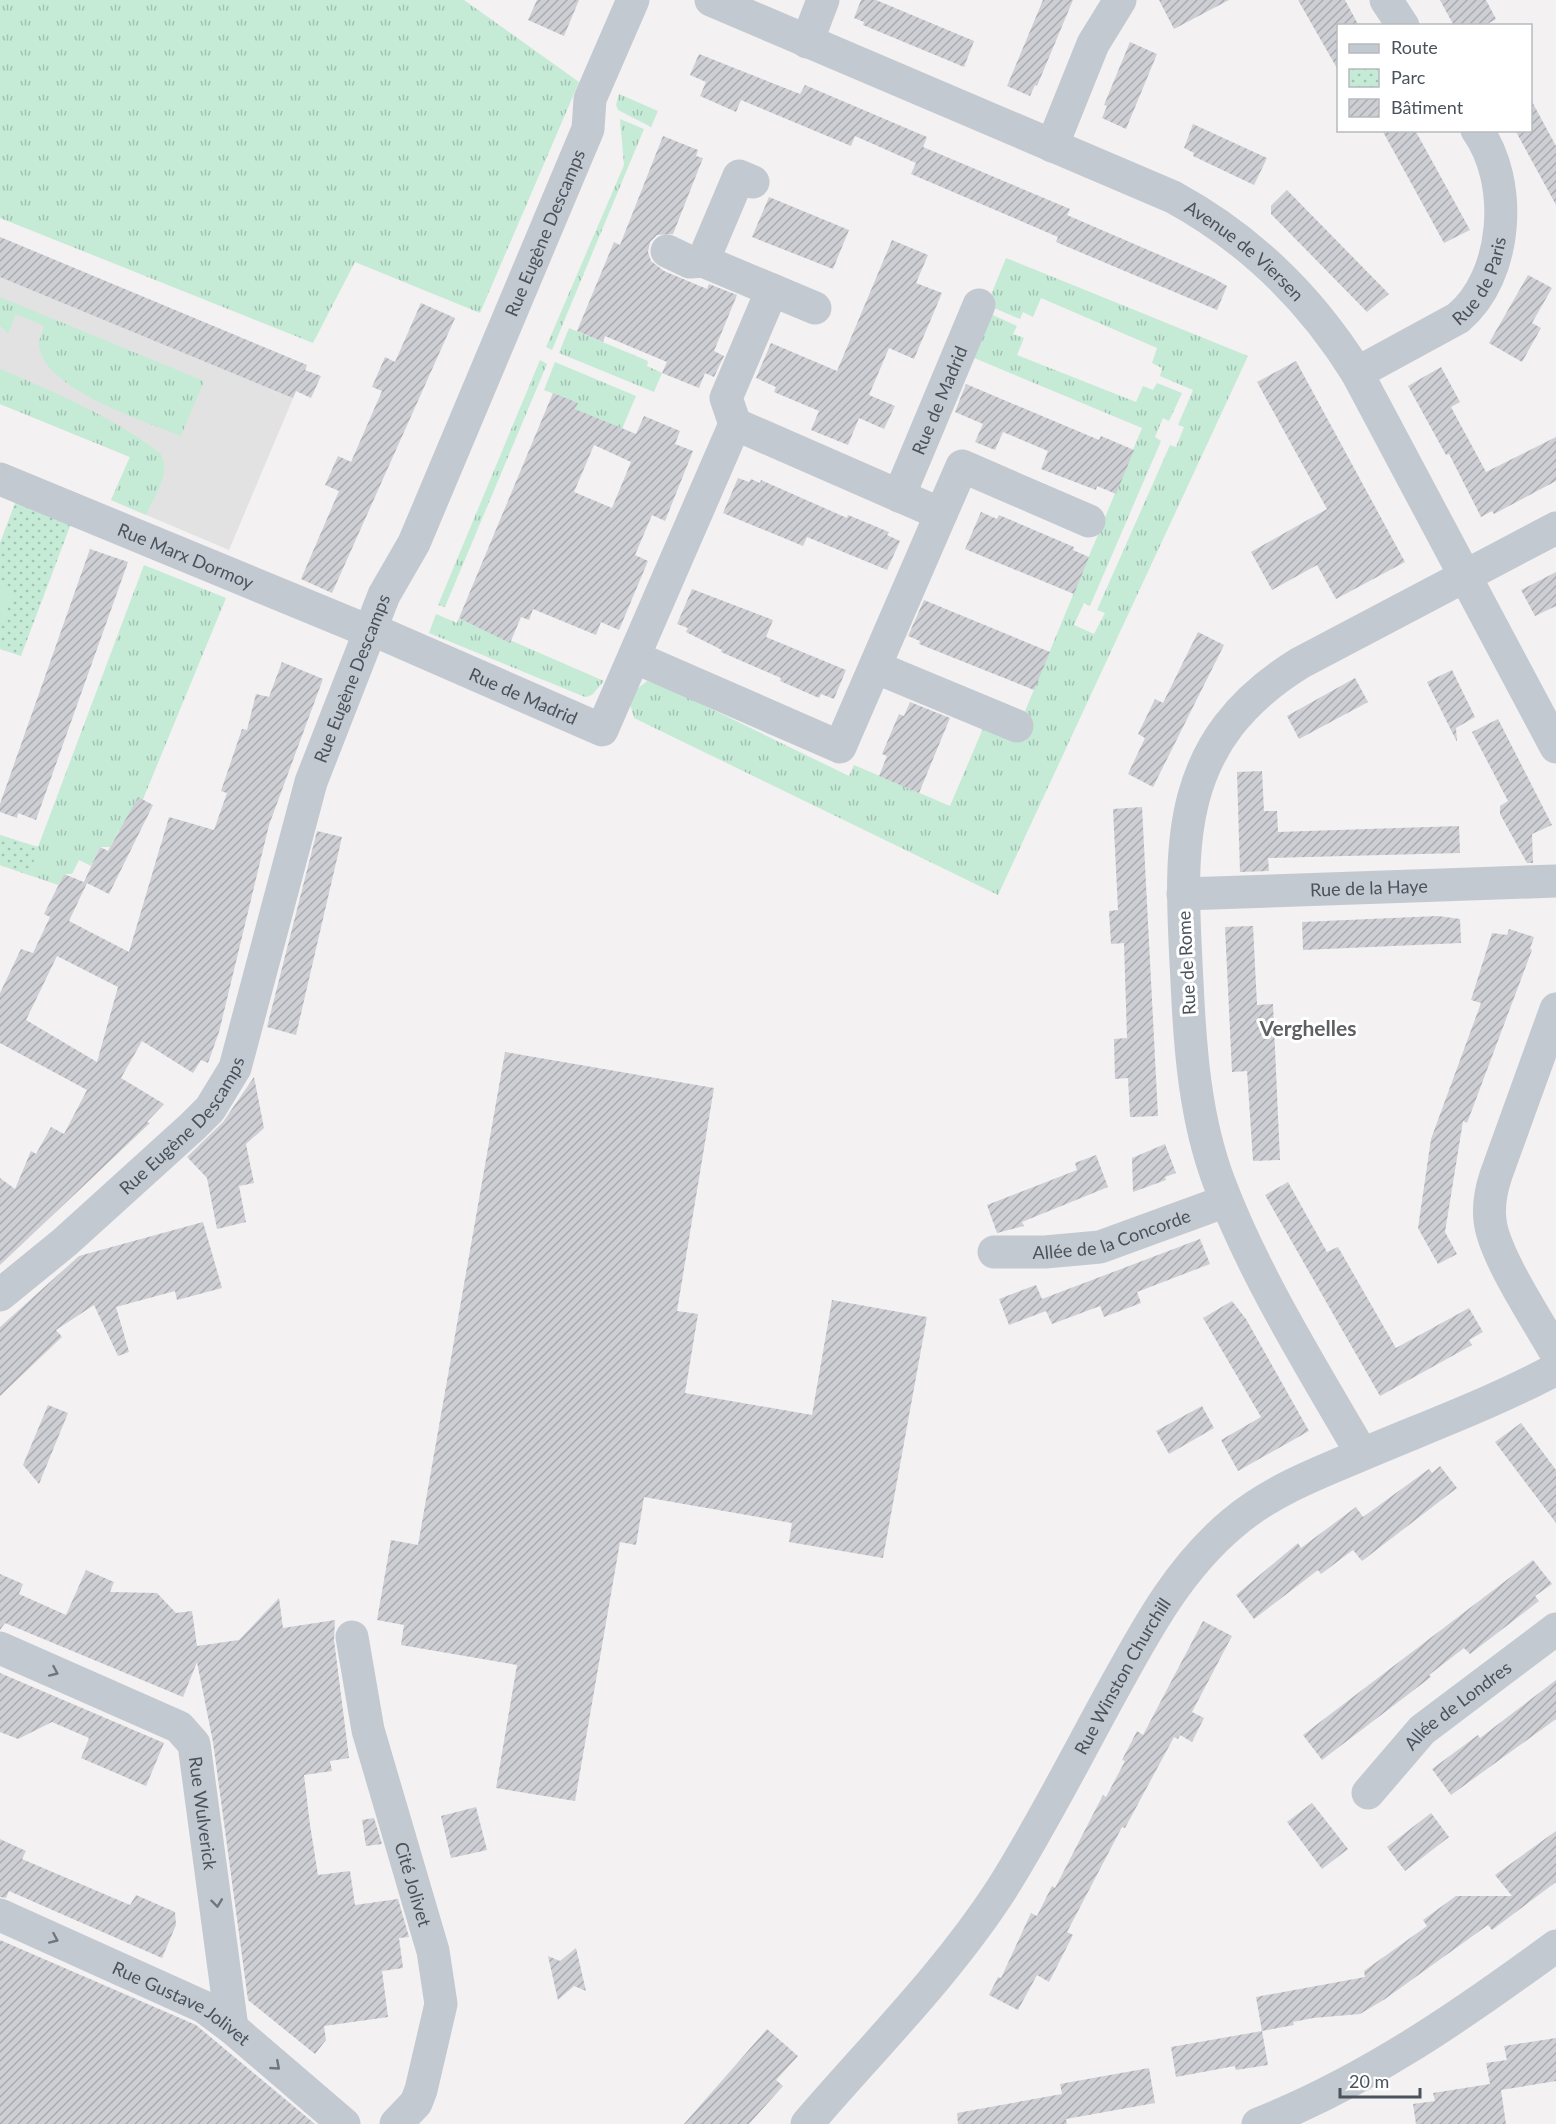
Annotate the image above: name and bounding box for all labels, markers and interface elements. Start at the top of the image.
legend [1337,24,1532,132]
text: Route [1391,36,1438,58]
text: Parc [1391,66,1426,88]
text: Bâtiment [1391,96,1464,118]
street label: Rue Eugène Descamps [500,146,589,320]
street label: Avenue de Viersen [1181,195,1309,305]
street label: Rue de Paris [1447,235,1510,329]
street label: Rue de Madrid [907,342,972,458]
street label: Rue Marx Dormoy [115,518,258,594]
street label: Rue Eugène Descamps [309,591,394,766]
street label: Rue de Madrid [466,662,581,729]
street label: Rue de la Haye [1310,874,1428,901]
street label: Rue de Rome [1172,910,1200,1016]
district label: Verghelles [1259,1015,1356,1040]
street label: Rue Eugène Descamps [114,1054,248,1199]
street label: Allée de la Concorde [1033,1204,1193,1263]
street label: Rue Winston Churchill [1069,1593,1175,1758]
street label: Allée de Londres [1399,1656,1515,1754]
one-way arrow [47,1665,58,1677]
street label: Rue Wulverick [185,1755,222,1872]
street label: Cité Jolivet [390,1839,436,1930]
one-way arrow [210,1899,222,1908]
one-way arrow [47,1931,58,1943]
street label: Rue Gustave Jolivet [109,1956,255,2050]
one-way arrow [269,2058,280,2069]
scale bar [1340,2061,1420,2099]
text: 20 m [1349,2070,1389,2092]

